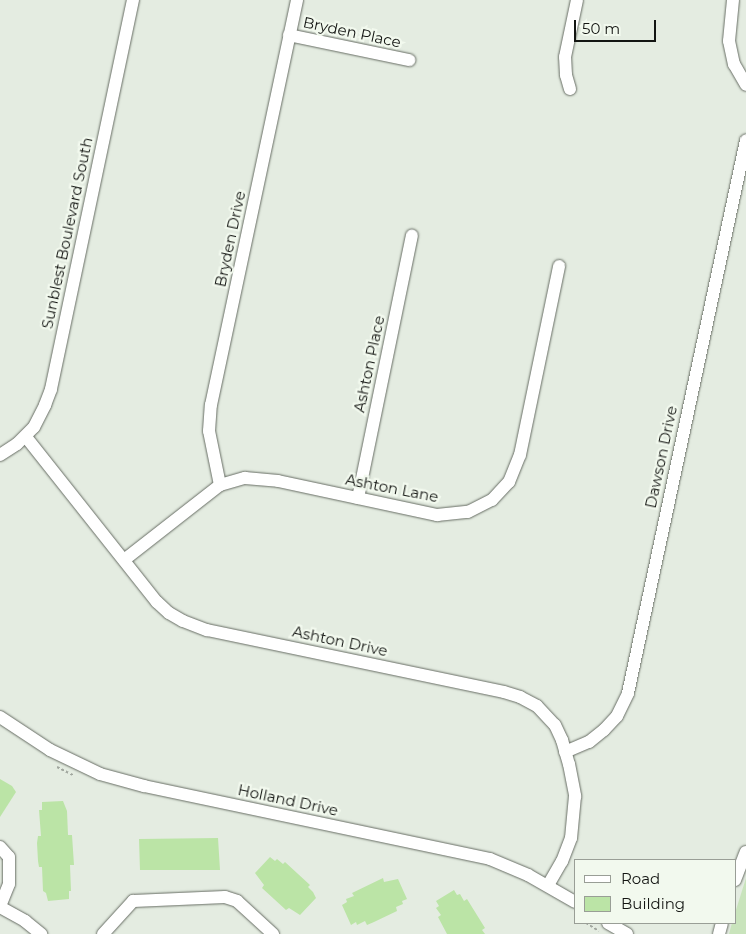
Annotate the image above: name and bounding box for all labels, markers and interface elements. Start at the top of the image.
scale bar [576,10,658,42]
street label: Bryden Place [301,13,403,51]
text: 50 m [582,19,620,38]
street label: Sunblest Boulevard South [38,136,96,330]
street label: Bryden Drive [211,189,249,289]
street label: Ashton Place [350,314,388,414]
street label: Dawson Drive [641,404,681,510]
street label: Ashton Lane [344,470,440,506]
street label: Ashton Drive [291,622,389,660]
street label: Holland Drive [236,781,340,819]
legend [574,859,736,924]
text: Road [621,869,660,888]
text: Building [621,894,685,913]

